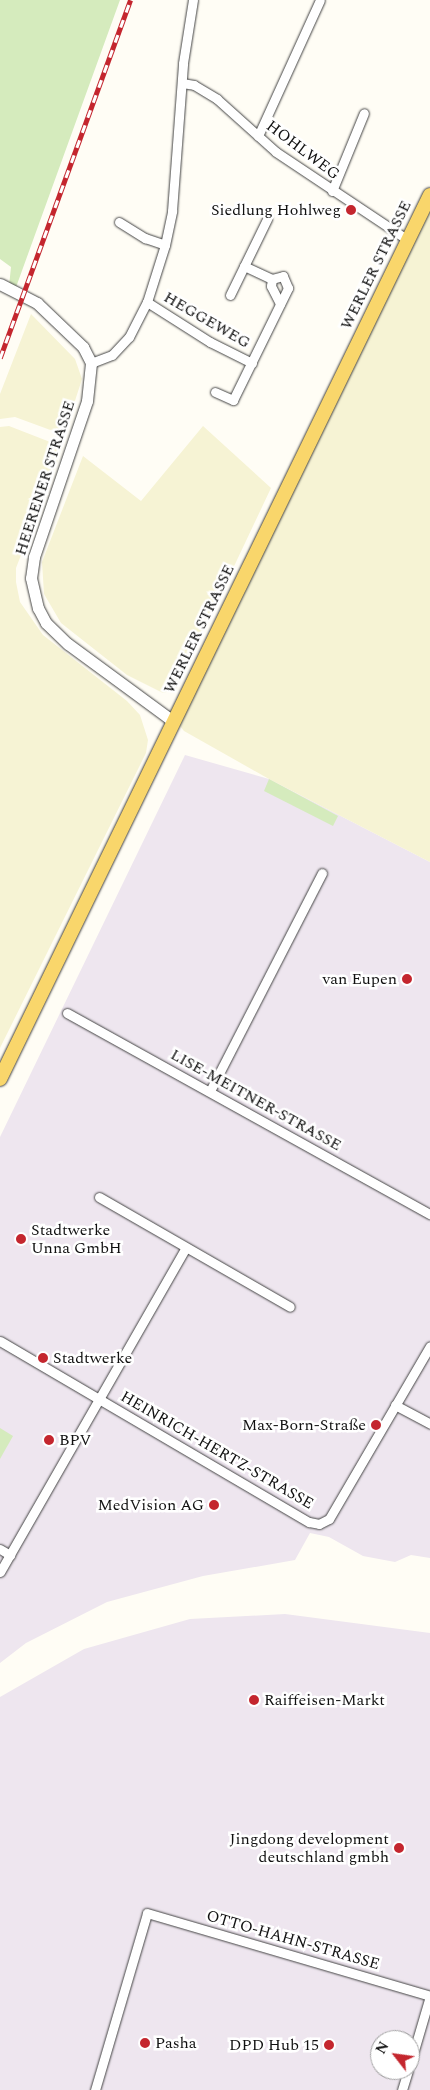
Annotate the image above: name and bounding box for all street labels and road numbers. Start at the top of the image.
street label: HOHLWEG [262,116,344,184]
street label: WERLER STRASSE [336,197,416,333]
street label: HEGGEWEG [160,287,254,353]
street label: HEERENER STRASSE [11,398,79,558]
street label: WERLER STRASSE [159,561,239,697]
street label: LISE-MEITNER-STRASSE [167,1045,345,1155]
street label: HEINRICH-HERTZ-STRASSE [117,1387,317,1513]
street label: OTTO-HAHN-STRASSE [204,1906,382,1974]

